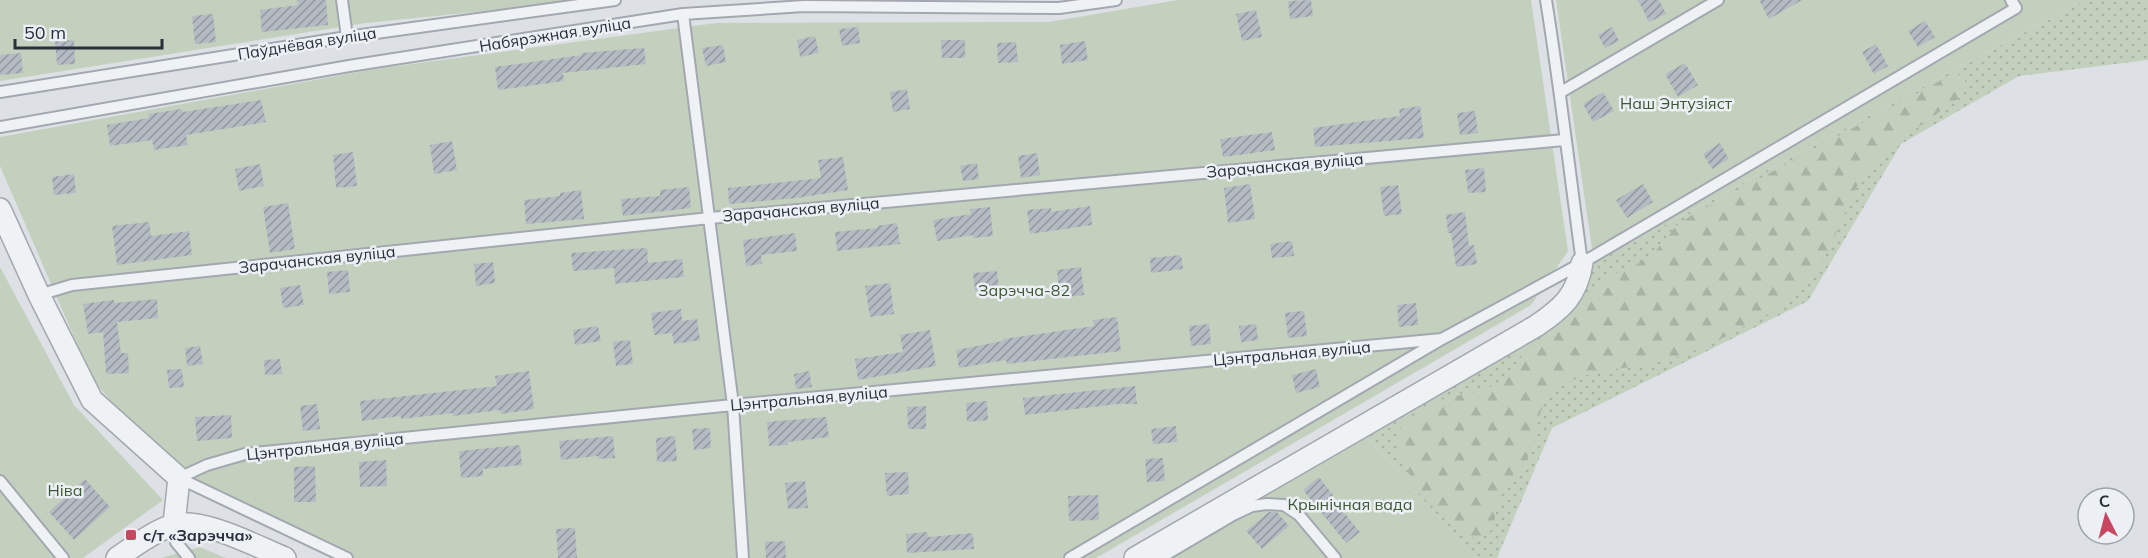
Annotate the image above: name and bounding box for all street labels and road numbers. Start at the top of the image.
street label: Набярэжная вуліца [478,12,632,56]
street label: Паўднёвая вуліца [236,22,378,64]
street label: Зарачанская вуліца [1206,148,1364,182]
street label: Зарачанская вуліца [722,192,880,226]
street label: Зарачанская вуліца [238,241,396,277]
street label: Цэнтральная вуліца [1212,336,1372,370]
street label: Цэнтральная вуліца [729,381,889,415]
street label: Цэнтральная вуліца [245,428,405,464]

